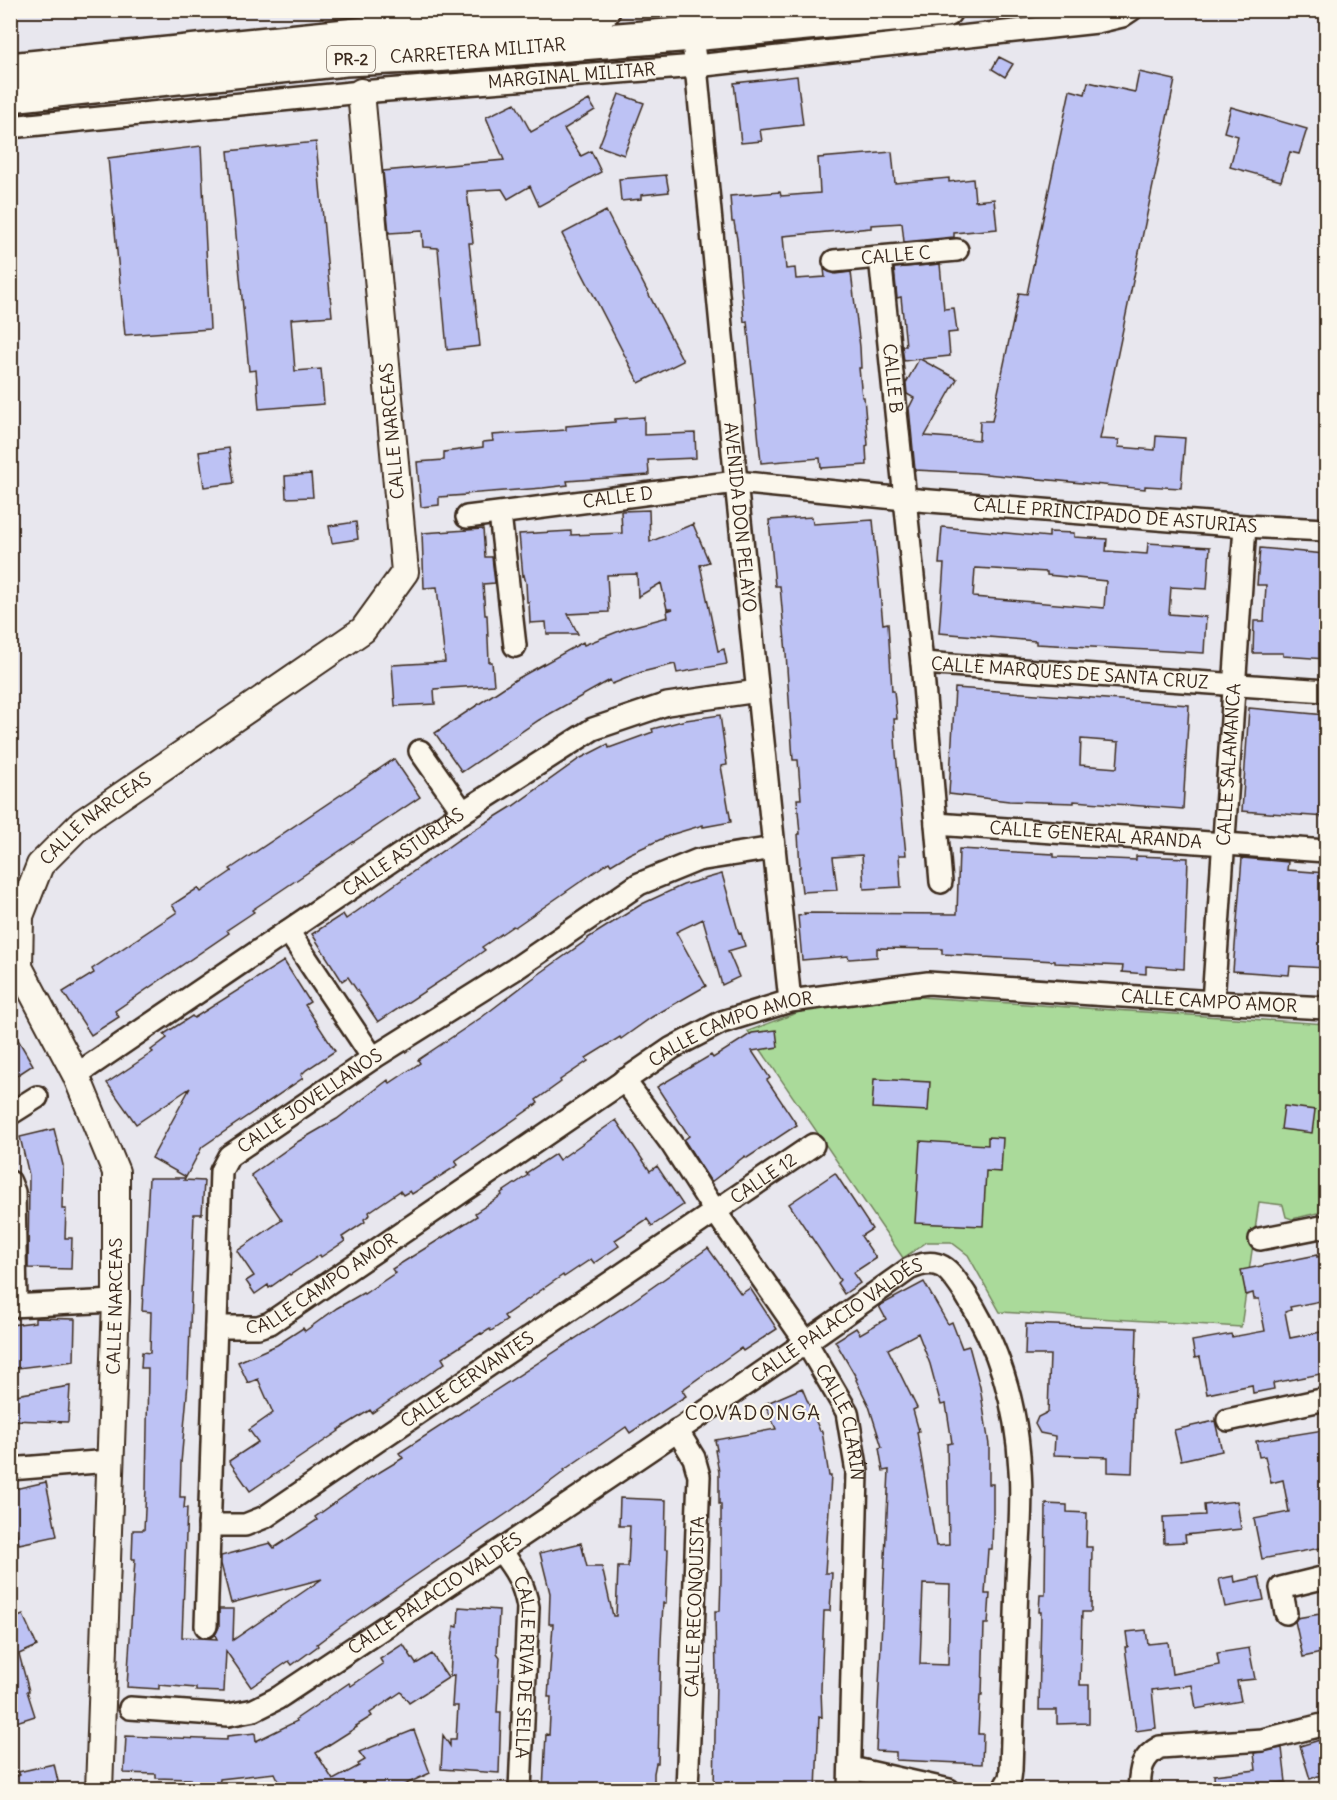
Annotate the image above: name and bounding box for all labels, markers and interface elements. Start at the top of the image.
street label: CARRETERA MILITAR [389,32,566,68]
road number: PR-2 [327,46,375,72]
street label: MARGINAL MILITAR [487,57,656,93]
street label: CALLE C [860,240,932,270]
street label: CALLE B [878,342,908,414]
street label: CALLE NARCEAS [374,362,409,500]
street label: AVENIDA DON PELAYO [719,421,761,613]
street label: CALLE D [581,481,654,513]
street label: CALLE PRINCIPADO DE ASTURIAS [972,492,1258,538]
street label: CALLE MARQUÉS DE SANTA CRUZ [930,652,1209,694]
street label: CALLE SALAMANCA [1212,682,1245,847]
street label: CALLE NARCEAS [35,767,156,870]
street label: CALLE ASTURIAS [338,803,468,901]
street label: CALLE GENERAL ARANDA [989,816,1203,853]
street label: CALLE CAMPO AMOR [1120,984,1298,1017]
street label: CALLE CAMPO AMOR [644,986,814,1072]
street label: CALLE JOVELLANOS [233,1043,386,1158]
street label: CALLE 12 [726,1148,801,1209]
street label: CALLE CAMPO AMOR [246,1227,401,1338]
street label: CALLE NARCEAS [101,1238,127,1375]
street label: CALLE PALACIO VALDÉS [746,1253,925,1388]
street label: CALLE CERVANTES [396,1326,538,1433]
street label: CALLE CLARÍN [810,1360,869,1481]
district label: COVADONGA [684,1400,822,1425]
street label: CALLE RECONQUISTA [680,1516,709,1698]
street label: CALLE PALACIO VALDÉS [343,1527,526,1659]
street label: CALLE RIVA DE SELLA [508,1572,540,1759]

